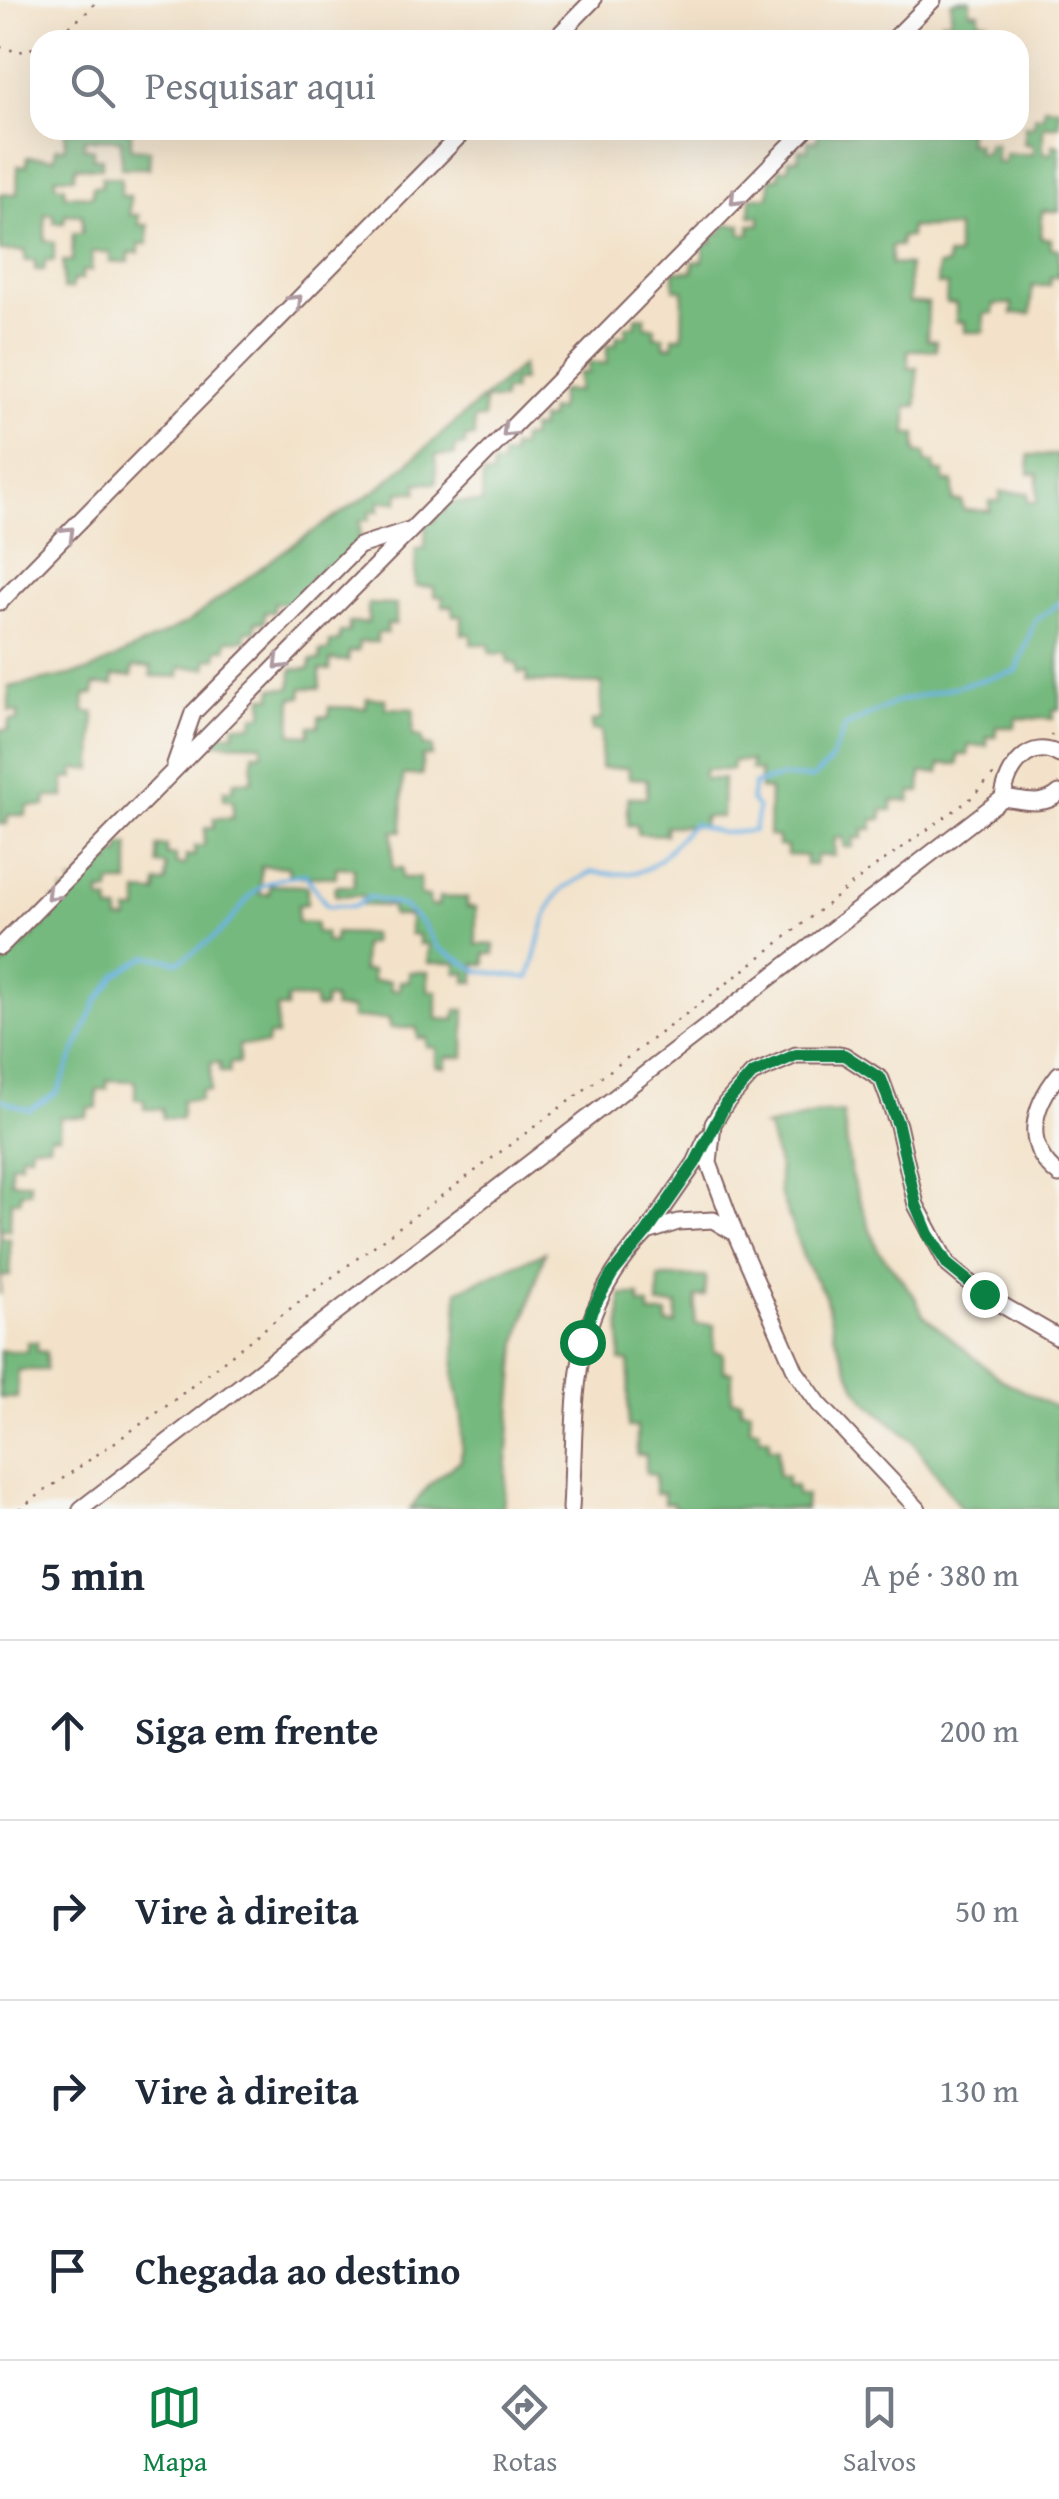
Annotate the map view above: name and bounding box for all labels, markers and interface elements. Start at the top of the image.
search box [30,30,1029,140]
text: Pesquisar aqui [145,57,376,113]
icon: search [65,58,120,113]
one-way arrow [730,188,748,206]
one-way arrow [285,295,303,313]
one-way arrow [502,419,520,437]
one-way arrow [57,526,75,544]
one-way arrow [274,651,292,669]
one-way arrow [46,883,64,901]
route end [962,1272,1008,1318]
route start [560,1320,606,1366]
text: 5 min [40,1544,145,1605]
text: A pé · 380 m [861,1551,1019,1598]
text: Siga em frente [135,1702,379,1758]
icon: ahead [40,1703,95,1758]
text: 200 m [940,1707,1019,1754]
text: Vire à direita [135,1882,359,1938]
icon: right [40,1883,95,1938]
text: 50 m [955,1887,1019,1934]
text: Vire à direita [135,2062,359,2118]
icon: right [40,2063,95,2118]
text: 130 m [940,2067,1019,2114]
text: Chegada ao destino [135,2242,460,2298]
icon: arrive [40,2243,95,2298]
tab: Mapa [143,2380,207,2481]
tab: Rotas [493,2380,557,2481]
tab: Salvos [843,2380,916,2481]

